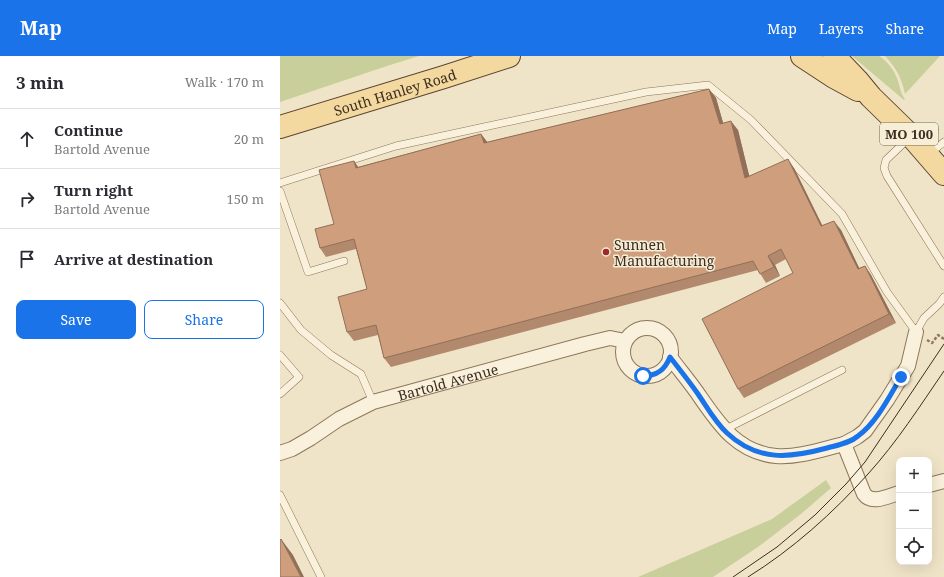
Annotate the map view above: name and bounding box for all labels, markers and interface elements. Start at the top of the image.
text: Map [20,15,62,41]
text: Map [767,19,797,38]
text: Layers [819,19,864,38]
text: Share [886,19,924,38]
street label: South Hanley Road [331,64,459,120]
text: 3 min [16,71,64,94]
text: Walk · 170 m [185,73,264,91]
text: Continue [54,120,123,140]
road number: MO 100 [880,123,938,145]
icon: ahead [16,128,38,150]
text: 20 m [234,130,264,148]
text: Bartold Avenue [54,140,150,158]
text: Turn right [54,180,133,200]
icon: right [16,188,38,210]
text: 150 m [227,190,264,208]
text: Bartold Avenue [54,200,150,218]
place label: Sunnen Manufacturing [614,235,715,270]
marker: Sunnen Manufacturing [601,247,611,257]
icon: arrive [16,248,38,270]
text: Arrive at destination [54,249,213,269]
button: Save [16,300,136,339]
button: Share [144,300,264,339]
street label: Bartold Avenue [395,359,500,404]
route start [634,367,652,385]
route end [892,368,910,386]
map controls [896,457,932,565]
button: + [896,457,932,493]
button: − [896,493,932,529]
button: locate [896,529,932,565]

